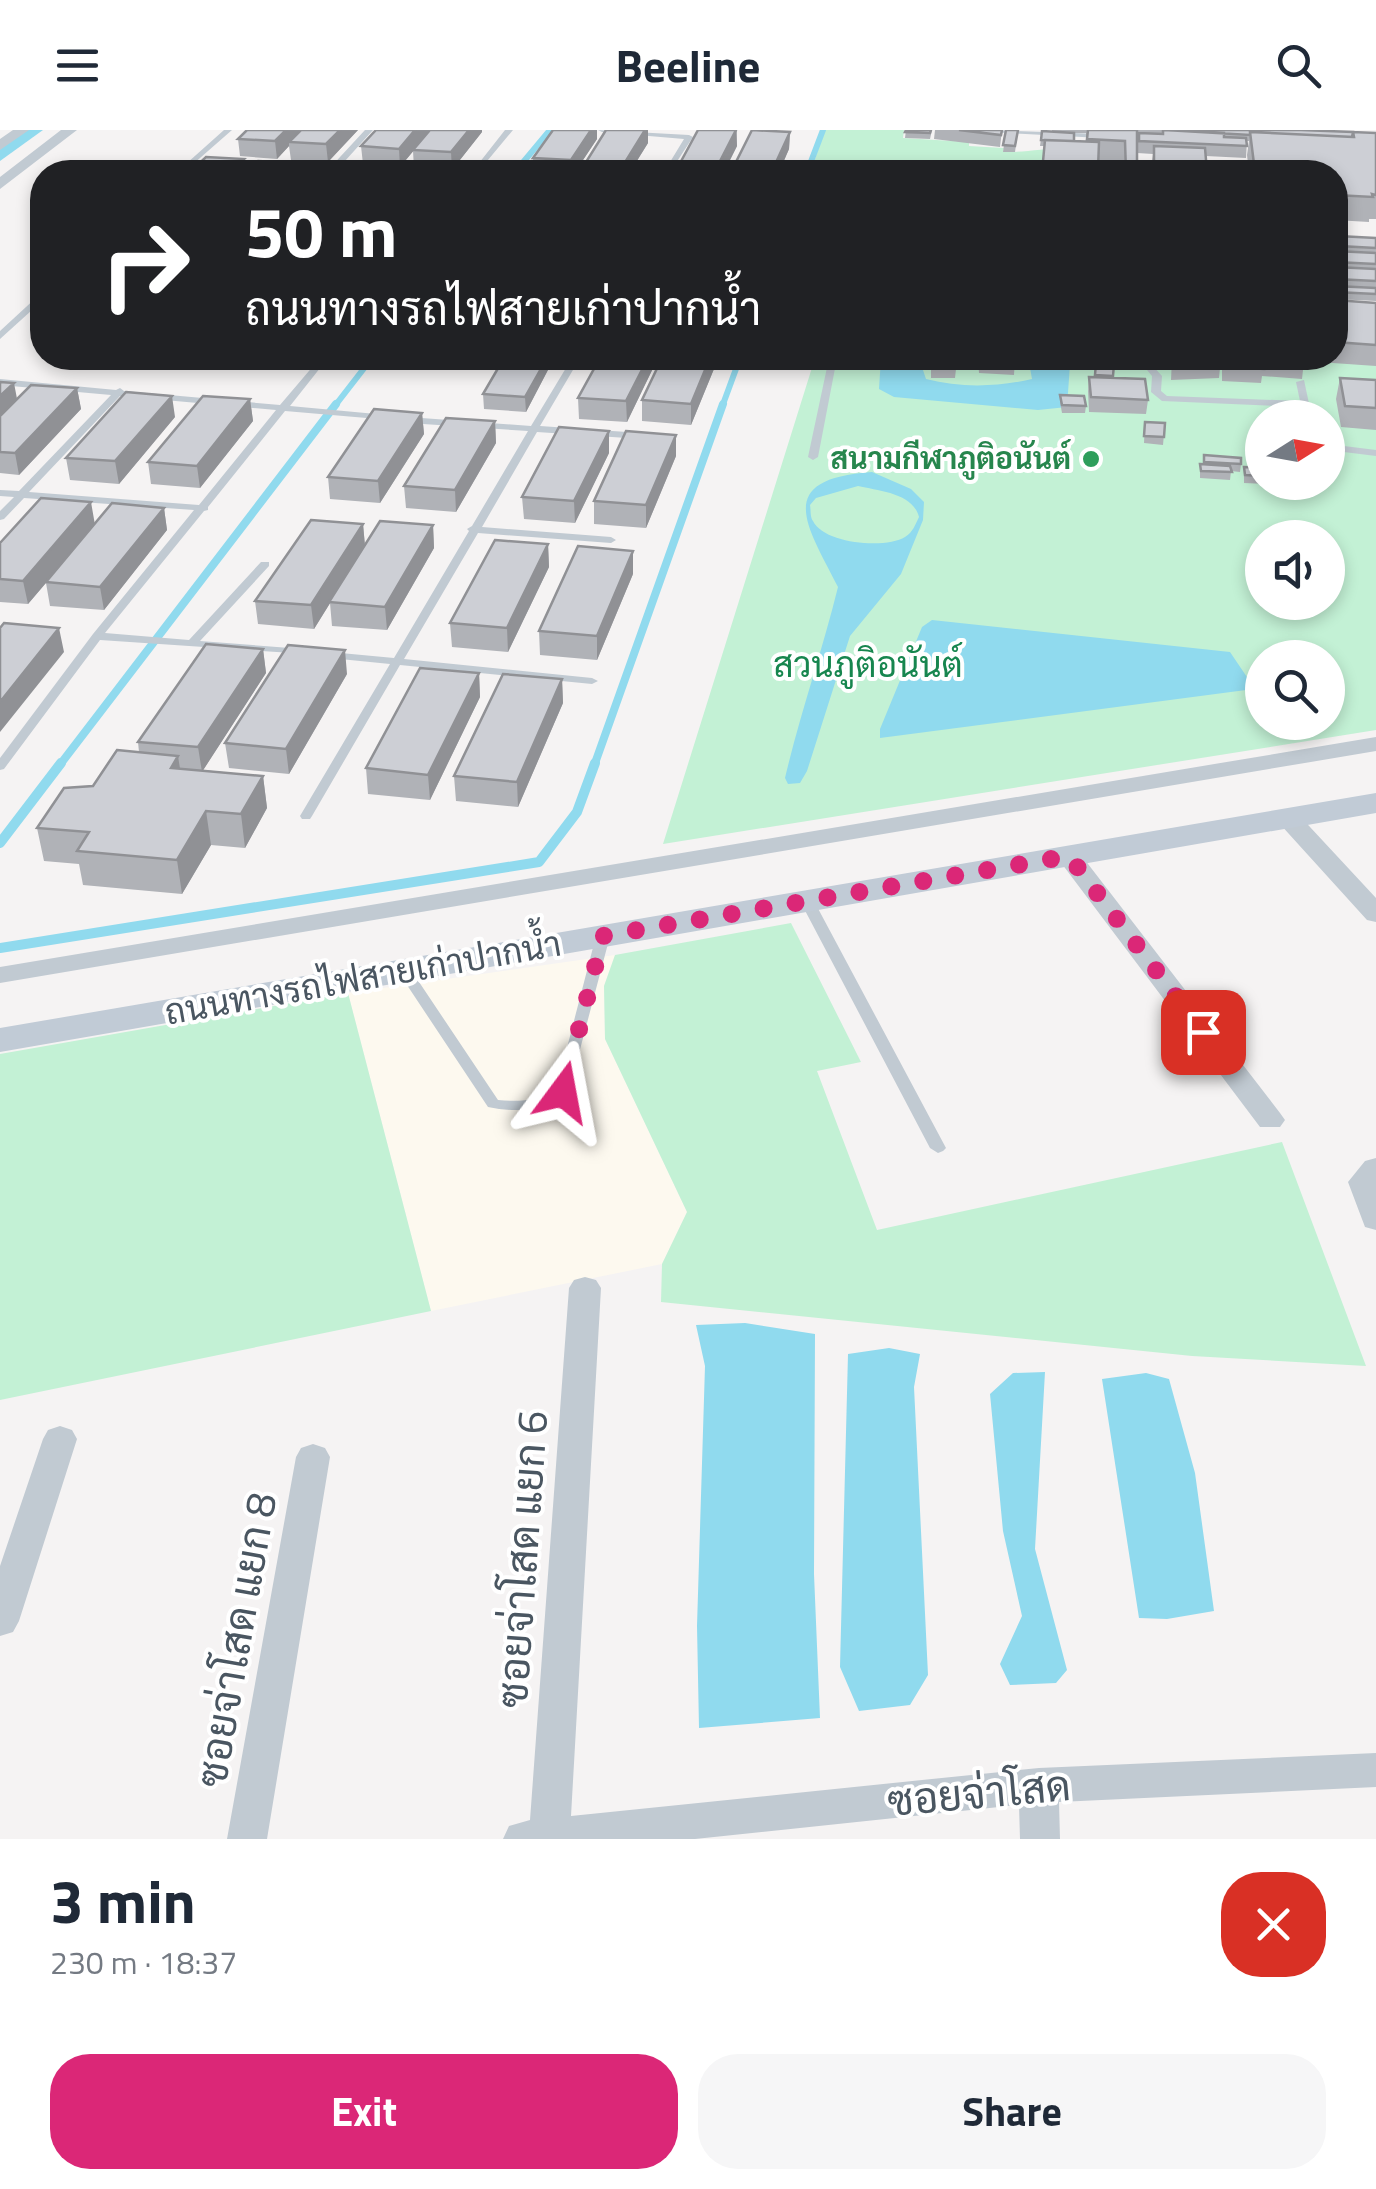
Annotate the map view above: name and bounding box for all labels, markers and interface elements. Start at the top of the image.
text: Beeline [616,31,760,99]
icon: menu [50,38,105,93]
icon: search [1271,38,1326,93]
text: 50 m [245,178,398,284]
icon: right [80,200,210,330]
text: ถนนทางรถไฟสายเก่าปากน้ำ [245,274,761,342]
north arrow [1245,400,1345,500]
map controls [1245,400,1345,740]
place label: สนามกีฬาภูติอนันต์ [830,435,1072,481]
marker: สนามกีฬาภูติอนันต์ [1080,448,1102,470]
button: sound [1245,520,1345,620]
park label: สวนภูติอนันต์ [773,637,963,691]
button: search [1245,640,1345,740]
street label: ถนนทางรถไฟสายเก่าปากน้ำ [160,912,565,1038]
pin [1161,990,1246,1075]
icon: arrive [1176,1005,1231,1060]
position arrow [511,1040,615,1144]
street label: ซอยจ่าโสด แยก 6 [479,1408,563,1710]
street label: ซอยจ่าโสด แยก 8 [178,1488,292,1792]
street label: ซอยจ่าโสด [885,1752,1073,1832]
text: 3 min [50,1855,196,1946]
button: close [1221,1872,1326,1977]
text: 230 m · 18:37 [50,1938,237,1986]
button: Exit [50,2054,678,2169]
button: Share [698,2054,1326,2169]

